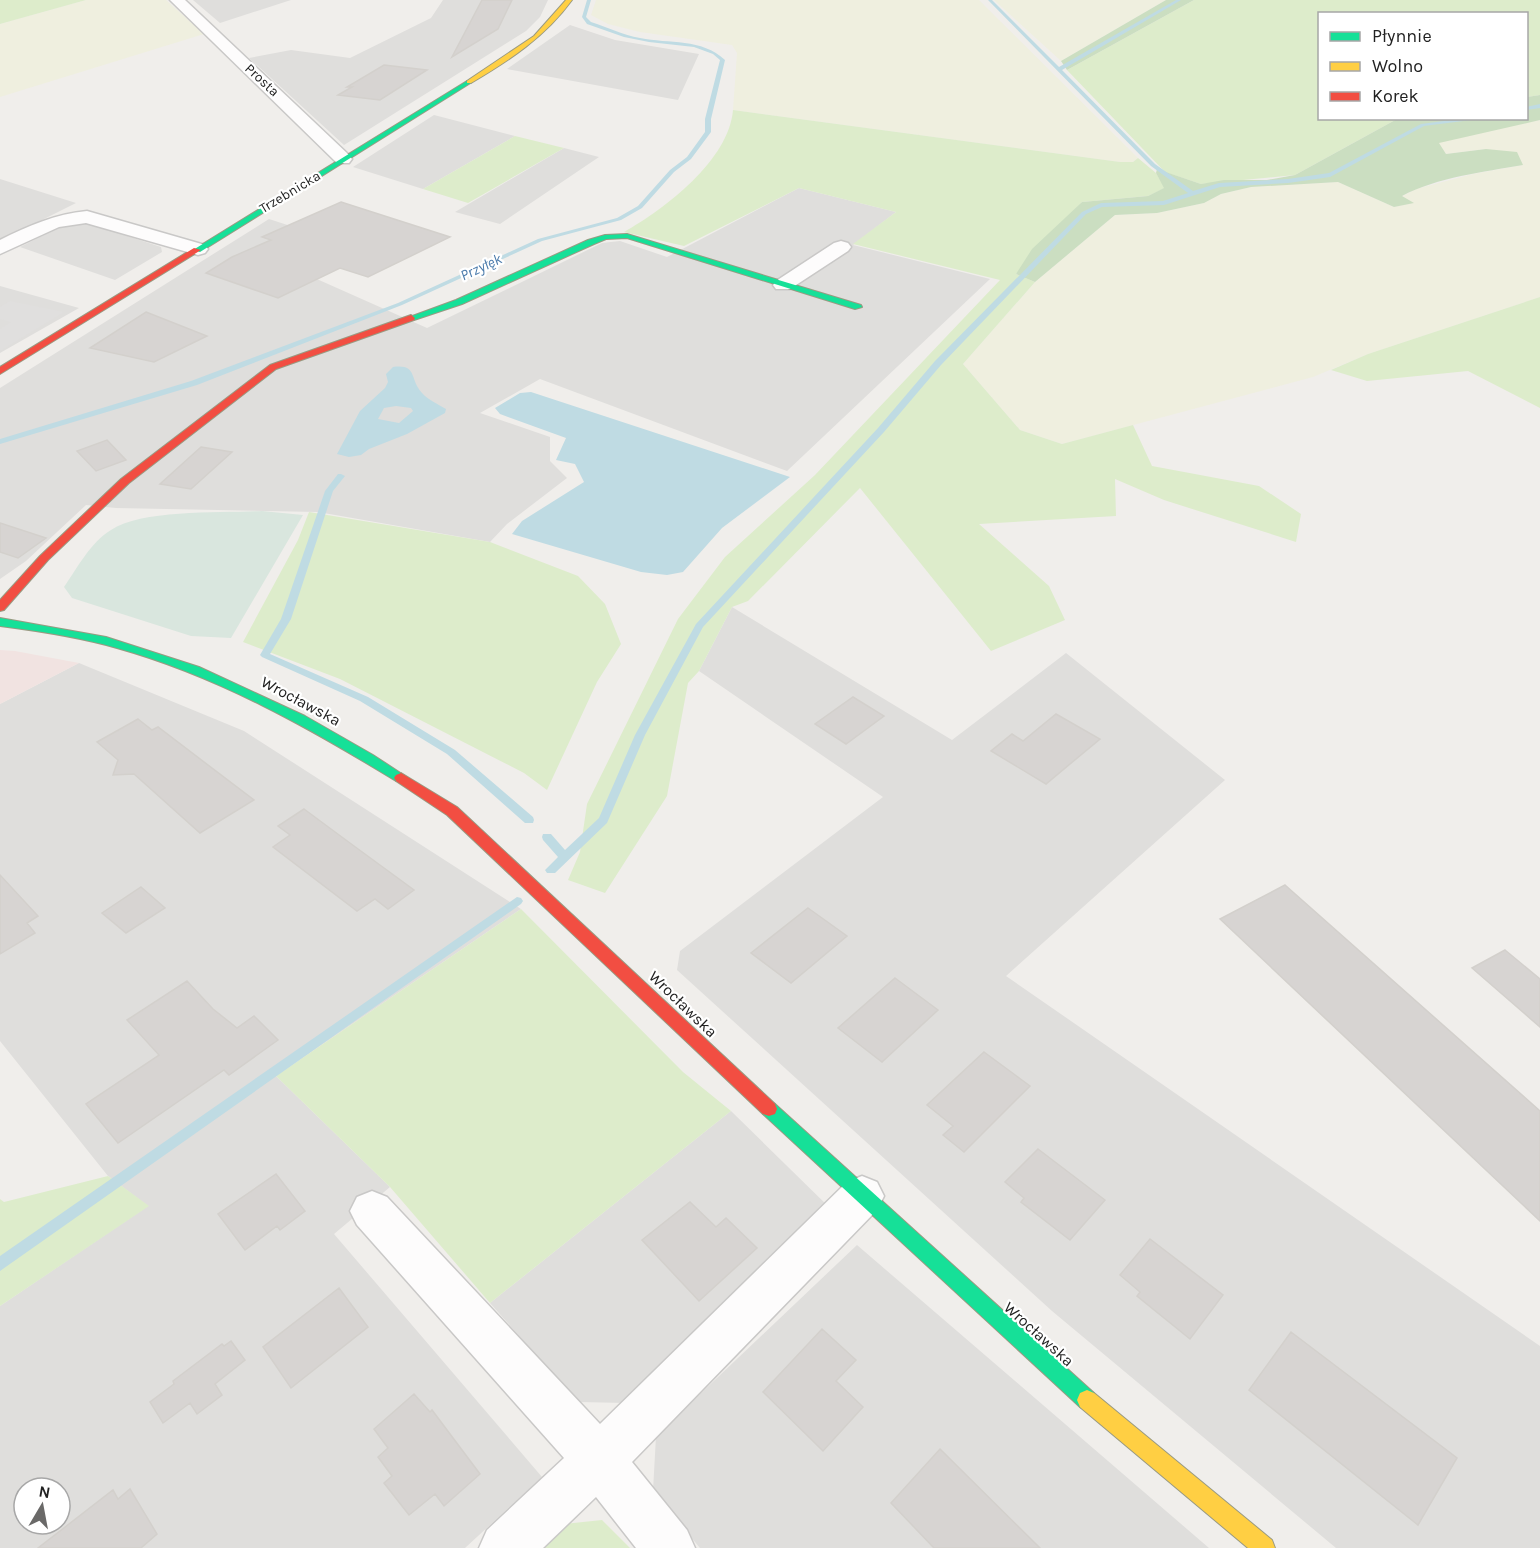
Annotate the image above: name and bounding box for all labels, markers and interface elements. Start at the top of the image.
legend [1318,12,1528,120]
text: Płynnie [1372,25,1432,47]
text: Wolno [1372,55,1423,77]
street label: Prosta [241,60,283,100]
text: Korek [1372,85,1419,107]
street label: Trzebnicka [256,167,324,217]
water label: Przyłęk [457,249,505,284]
street label: Wrocławska [258,672,344,730]
street label: Wrocławska [645,967,721,1041]
street label: Wrocławska [1000,1298,1078,1370]
north arrow [12,1476,72,1536]
text: N [37,1481,52,1502]

